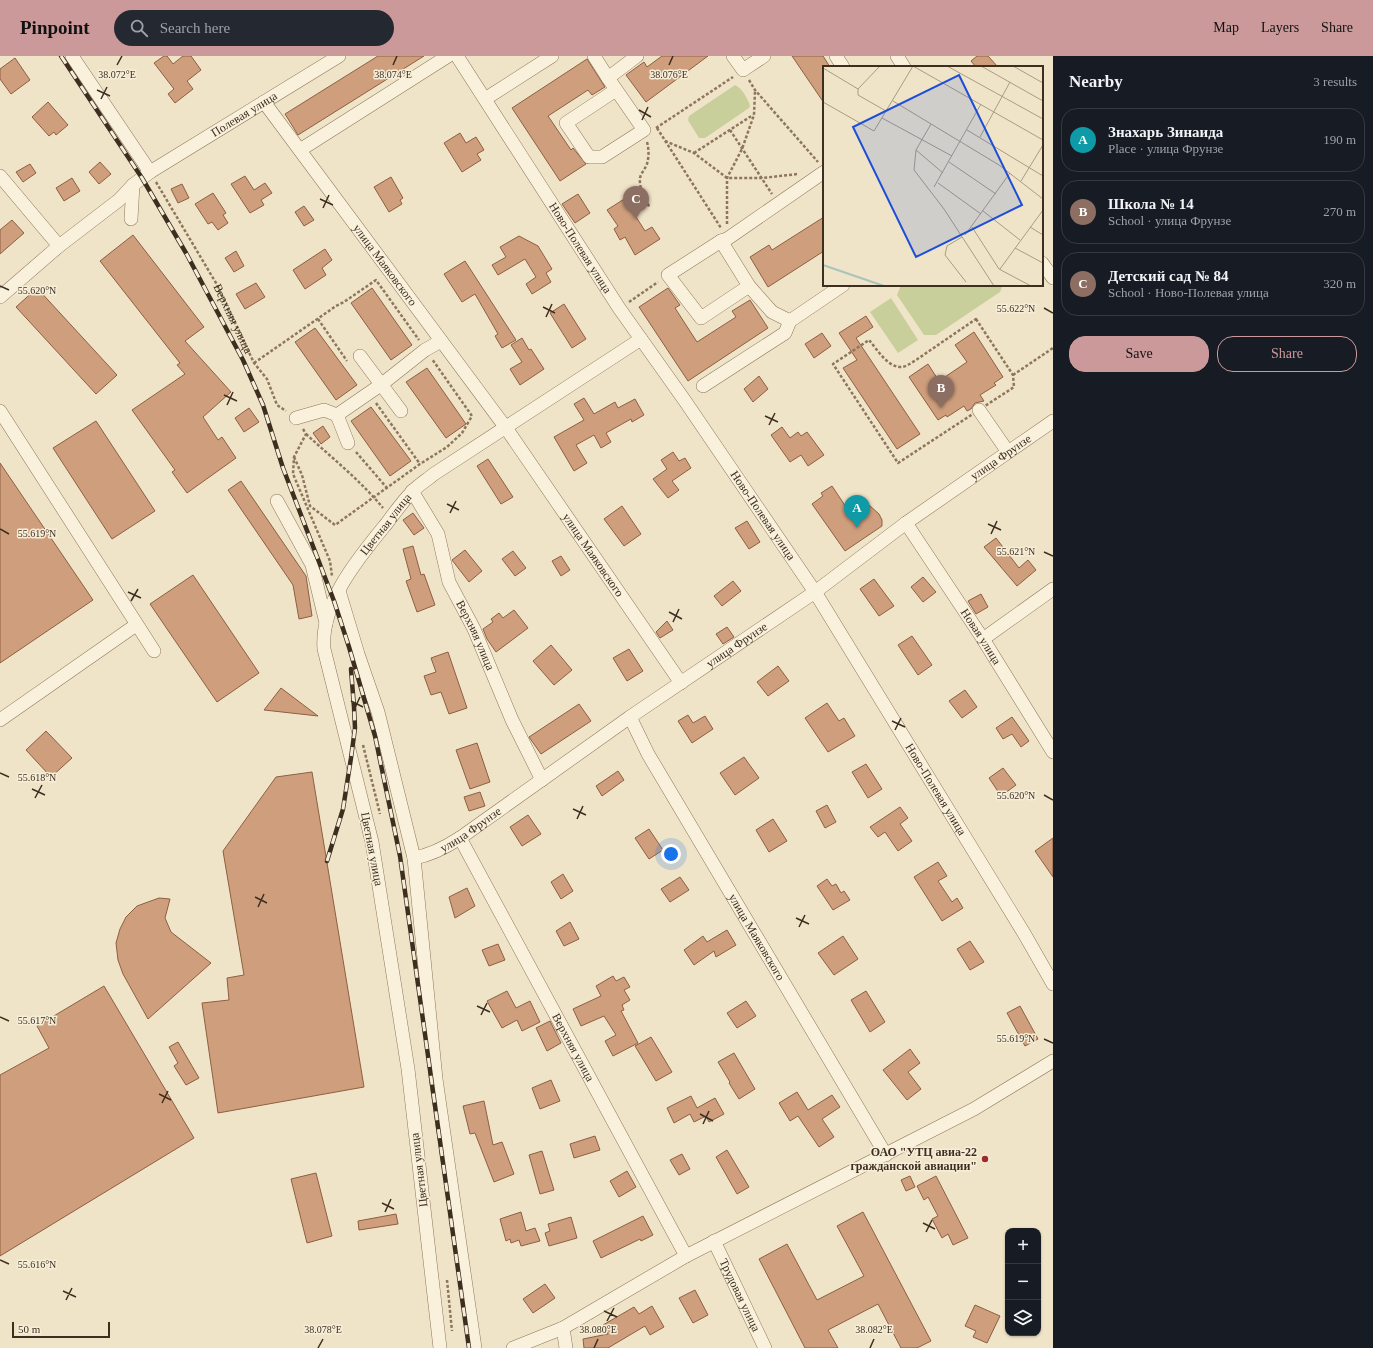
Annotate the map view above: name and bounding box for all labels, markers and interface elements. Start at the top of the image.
search box [114,10,394,46]
text: Pinpoint [20,17,90,38]
icon: search [128,17,150,39]
text: Search here [160,20,230,36]
text: Map [1213,20,1239,35]
text: Layers [1261,20,1299,35]
text: Share [1321,20,1353,35]
inset map [823,66,1043,286]
text: 38.072°E [98,69,136,80]
text: 38.074°E [374,69,412,80]
text: 38.076°E [650,69,688,80]
text: Nearby [1069,72,1123,91]
text: 3 results [1313,74,1357,89]
street label: Полевая улица [209,88,280,140]
text: Знахарь Зинаида [1108,124,1223,140]
text: A [1078,132,1088,147]
text: 190 m [1323,132,1356,147]
text: Place · улица Фрунзе [1108,141,1223,156]
pin: C [623,186,649,219]
text: Школа № 14 [1108,196,1194,212]
street label: Ново-Полевая улица [546,200,615,296]
text: B [1079,204,1087,219]
text: 270 m [1323,204,1356,219]
text: School · улица Фрунзе [1108,213,1231,228]
street label: улица Маяковского [350,221,420,309]
text: Детский сад № 84 [1108,268,1229,284]
text: C [1078,276,1088,291]
text: 320 m [1323,276,1356,291]
street label: Верхняя улица [210,282,256,356]
text: 55.620°N [18,285,56,296]
text: School · Ново-Полевая улица [1108,285,1269,300]
text: 55.622°N [997,303,1035,314]
button: Save [1069,336,1209,372]
button: Share [1217,336,1357,372]
pin: B [928,375,954,408]
street label: улица Фрунзе [968,431,1034,483]
street label: Ново-Полевая улица [727,468,799,563]
street label: Цветная улица [357,490,415,558]
pin: A [844,495,870,528]
street label: улица Маяковского [560,511,627,599]
text: 55.619°N [18,528,56,539]
text: 55.621°N [997,546,1035,557]
street label: Верхняя улица [453,598,498,673]
street label: Новая улица [958,606,1004,668]
street label: улица Фрунзе [704,619,770,670]
street label: Ново-Полевая улица [902,741,970,838]
text: 55.618°N [18,772,56,783]
text: 55.620°N [997,790,1035,801]
street label: улица Фрунзе [438,804,504,855]
street label: Цветная улица [358,811,386,888]
your location [661,844,681,864]
street label: улица Маяковского [726,891,788,983]
street label: Верхняя улица [549,1011,598,1084]
text: 55.617°N [18,1015,56,1026]
text: 55.619°N [997,1033,1035,1044]
street label: Цветная улица [407,1131,431,1208]
place label: ОАО "УТЦ авиа-22 гражданской авиации" [850,1145,977,1173]
marker: ОАО "УТЦ авиа-22 гражданской авиации" [980,1154,990,1164]
map controls [1005,1228,1041,1336]
button: + [1005,1228,1041,1264]
street label: Трудовая улица [716,1256,763,1334]
text: 55.616°N [18,1259,56,1270]
button: − [1005,1264,1041,1300]
button: layers [1005,1300,1041,1336]
scale bar [12,1320,110,1339]
text: 50 m [18,1323,40,1335]
text: 38.078°E [304,1324,342,1335]
text: 38.080°E [579,1324,617,1335]
text: 38.082°E [855,1324,893,1335]

